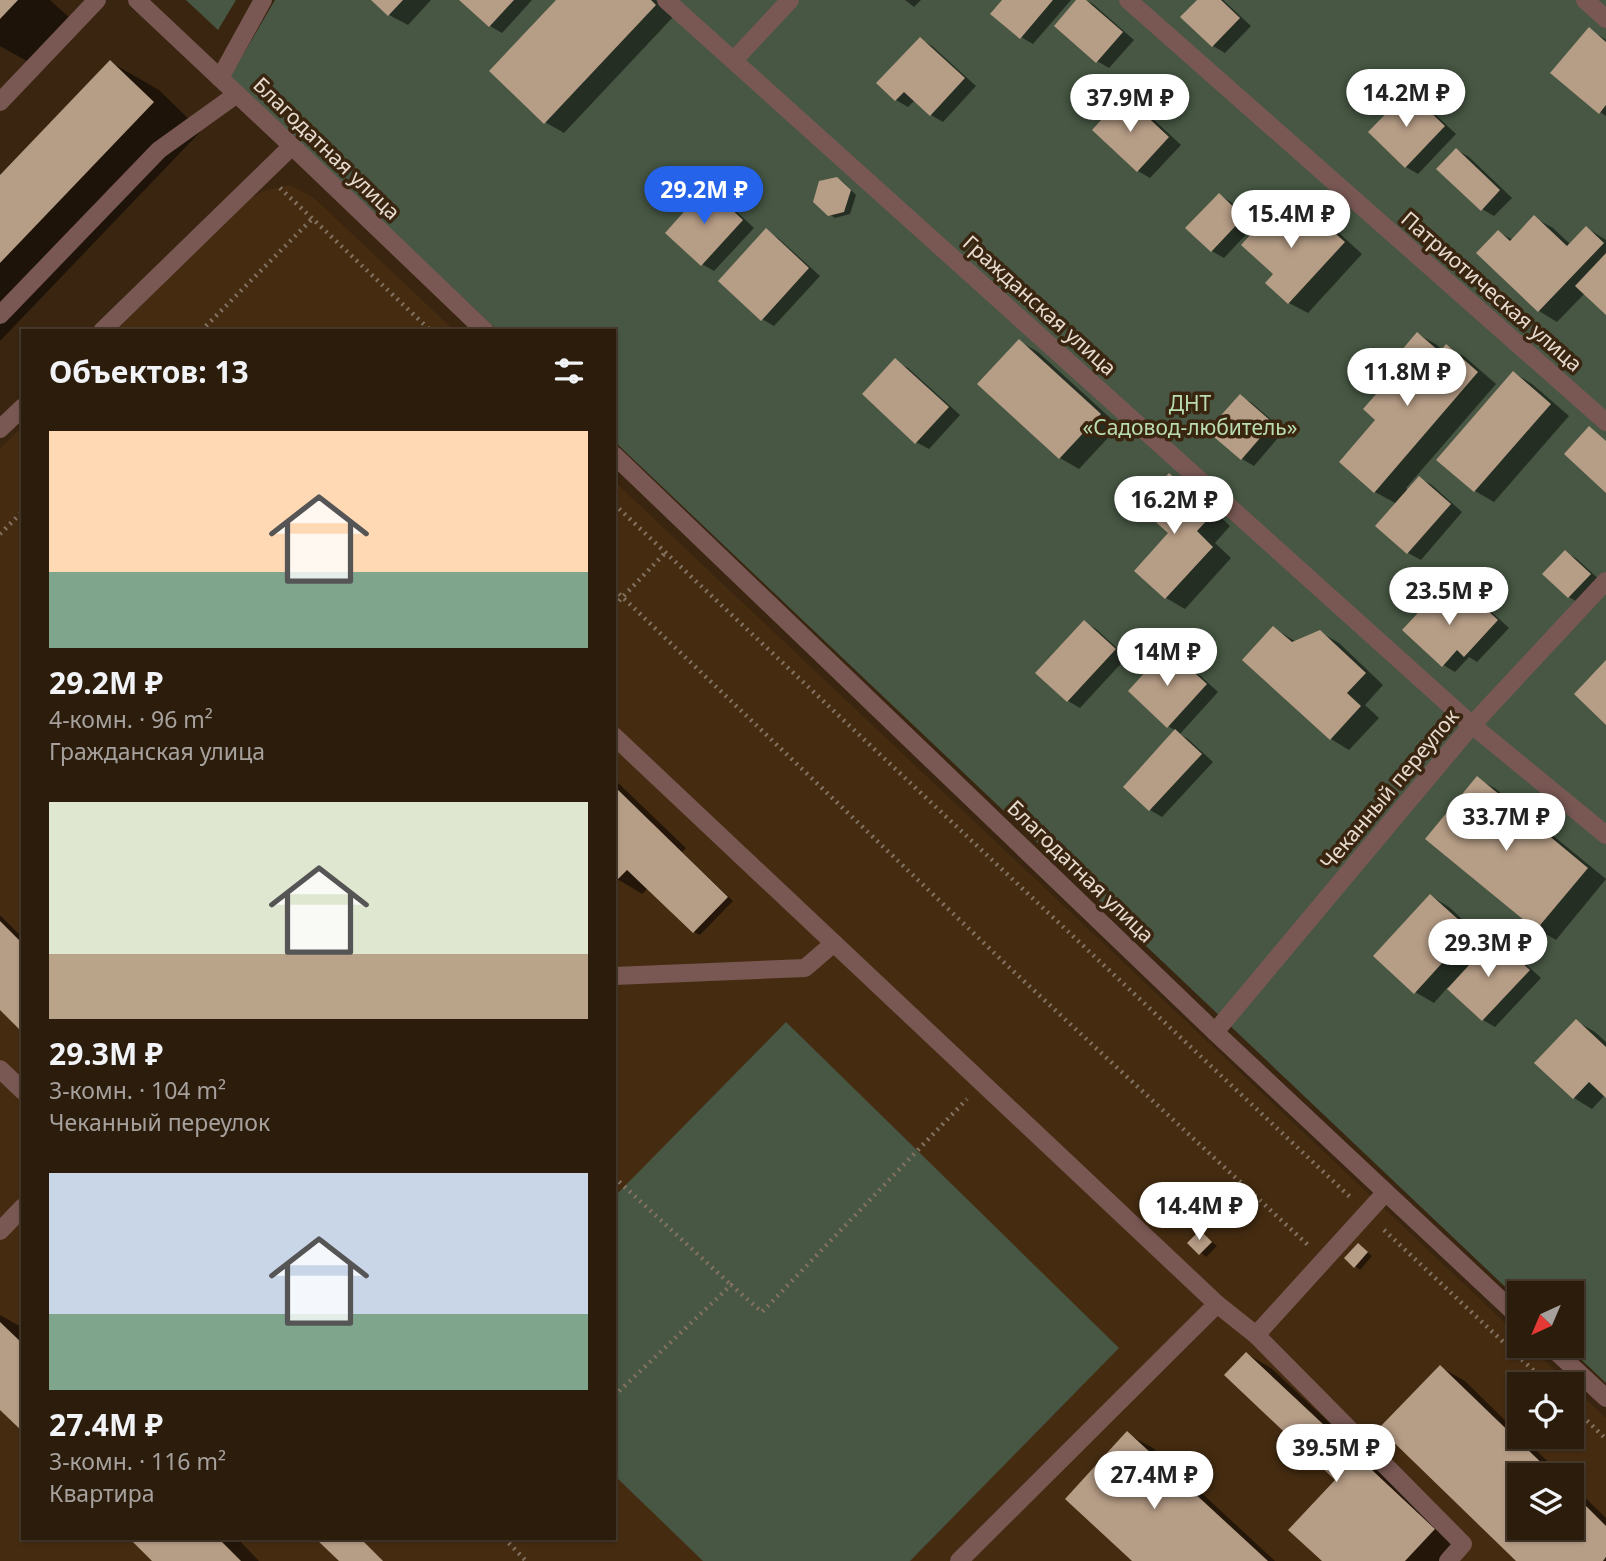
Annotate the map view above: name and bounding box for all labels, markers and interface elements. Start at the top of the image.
pin: 14.2M ₽ [1341,69,1471,129]
street label: Благодатная улица [248,71,406,225]
pin: 37.9M ₽ [1065,74,1195,134]
text: 14.2M ₽ [1362,76,1450,108]
text: 37.9M ₽ [1086,81,1174,113]
pin: 29.2M ₽ [639,166,769,226]
text: 29.2M ₽ [660,173,748,205]
pin: 15.4M ₽ [1226,190,1356,250]
text: 15.4M ₽ [1247,197,1335,229]
street label: Патриотическая улица [1396,205,1588,377]
street label: Гражданская улица [957,229,1123,381]
pin: 11.8M ₽ [1342,348,1472,408]
text: Объектов: 13 [49,351,249,392]
icon: filters [550,352,588,390]
text: 11.8M ₽ [1363,355,1451,387]
park label: ДНТ «Садовод-любитель» [1083,389,1297,441]
icon: home [256,476,382,602]
pin: 16.2M ₽ [1109,476,1239,536]
text: 16.2M ₽ [1130,483,1218,515]
pin: 23.5M ₽ [1384,568,1514,627]
text: 23.5M ₽ [1405,574,1493,606]
pin: 14M ₽ [1118,628,1216,688]
text: 14M ₽ [1133,635,1201,667]
text: 29.2M ₽ [49,662,163,703]
text: 4-комн. · 96 m² [49,703,213,735]
street label: Чеканный переулок [1313,703,1465,875]
text: Гражданская улица [49,735,265,767]
street label: Благодатная улица [1002,794,1160,948]
pin: 33.7M ₽ [1441,794,1571,853]
text: 33.7M ₽ [1462,800,1550,832]
icon: home [256,847,382,973]
pin: 29.3M ₽ [1423,920,1553,979]
text: 29.3M ₽ [1444,926,1532,958]
text: 29.3M ₽ [49,1033,163,1074]
text: 3-комн. · 104 m² [49,1074,226,1106]
text: Чеканный переулок [49,1106,270,1138]
pin: 14.4M ₽ [1134,1182,1264,1242]
text: 14.4M ₽ [1155,1189,1243,1221]
icon: home [256,1218,382,1344]
north arrow [1507,1281,1584,1358]
map controls [1507,1281,1584,1540]
button: locate [1507,1372,1584,1449]
text: 27.4M ₽ [49,1404,163,1445]
pin: 39.5M ₽ [1271,1424,1401,1484]
text: 39.5M ₽ [1292,1431,1380,1463]
text: 3-комн. · 116 m² [49,1445,226,1477]
pin: 27.4M ₽ [1089,1452,1219,1511]
text: 27.4M ₽ [1110,1458,1198,1490]
button: layers [1507,1463,1584,1540]
text: Квартира [49,1477,155,1509]

